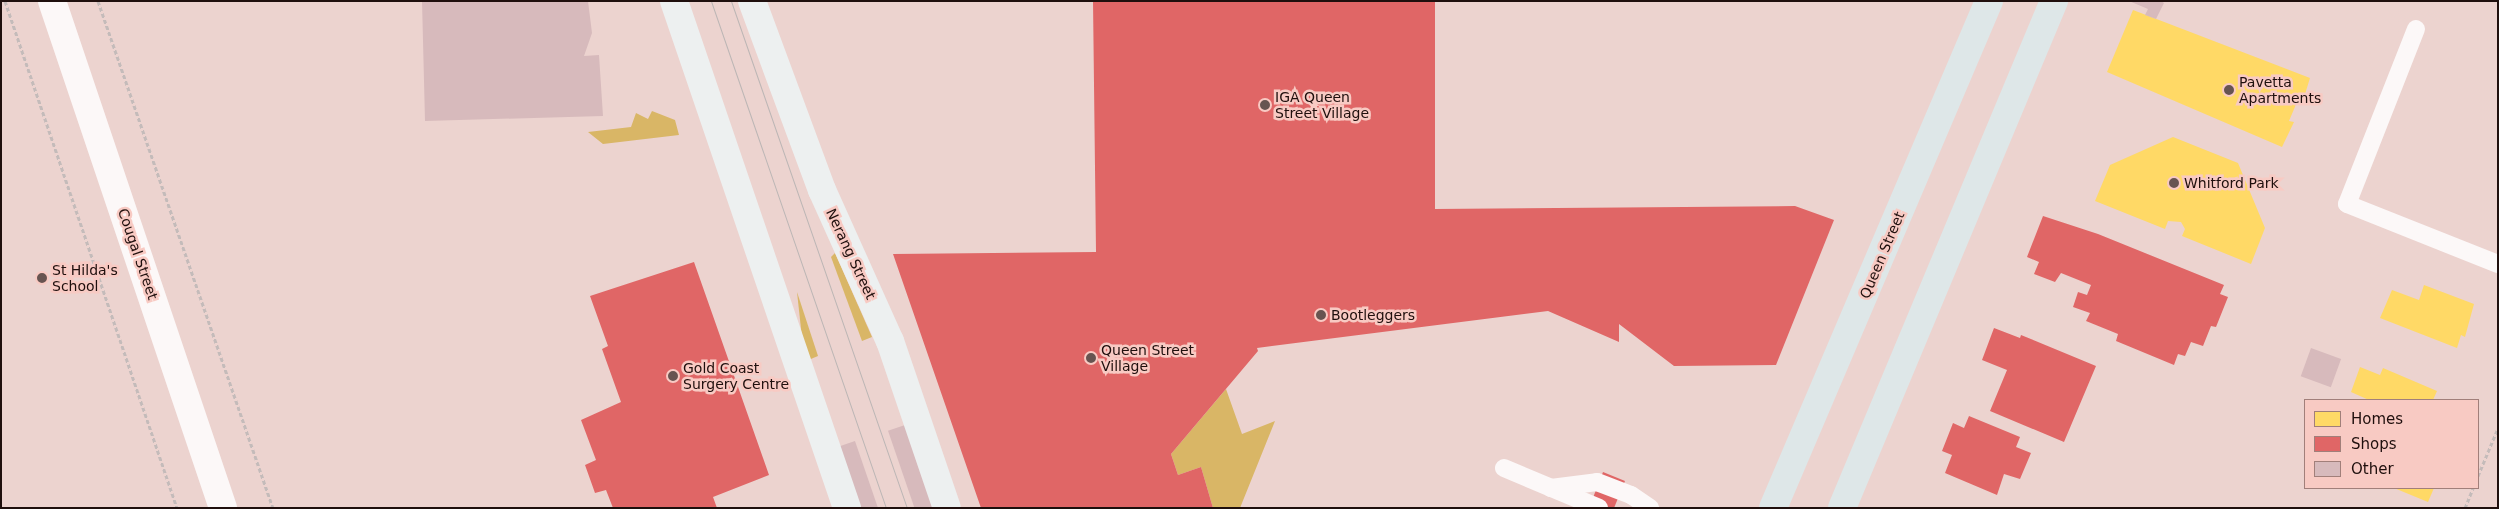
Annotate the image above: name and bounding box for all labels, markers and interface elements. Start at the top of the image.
place label: Pavetta Apartments [2239,74,2321,106]
marker: Pavetta Apartments [2223,84,2235,96]
place label: IGA Queen Street Village [1275,89,1369,121]
marker: IGA Queen Street Village [1259,99,1271,111]
place label: Whitford Park [2184,175,2279,191]
marker: Whitford Park [2168,177,2180,189]
street label: Cougal Street [115,206,161,302]
street label: Nerang Street [823,206,879,302]
street label: Queen Street [1856,209,1908,301]
place label: St Hilda's School [52,262,118,294]
marker: St Hilda's School [36,272,48,284]
place label: Bootleggers [1331,307,1415,323]
marker: Bootleggers [1315,309,1327,321]
place label: Queen Street Village [1101,342,1194,374]
marker: Queen Street Village [1085,352,1097,364]
place label: Gold Coast Surgery Centre [683,360,789,392]
marker: Gold Coast Surgery Centre [667,370,679,382]
legend [2304,399,2479,489]
text: Homes [2351,410,2403,428]
text: Shops [2351,435,2397,453]
text: Other [2351,460,2394,478]

